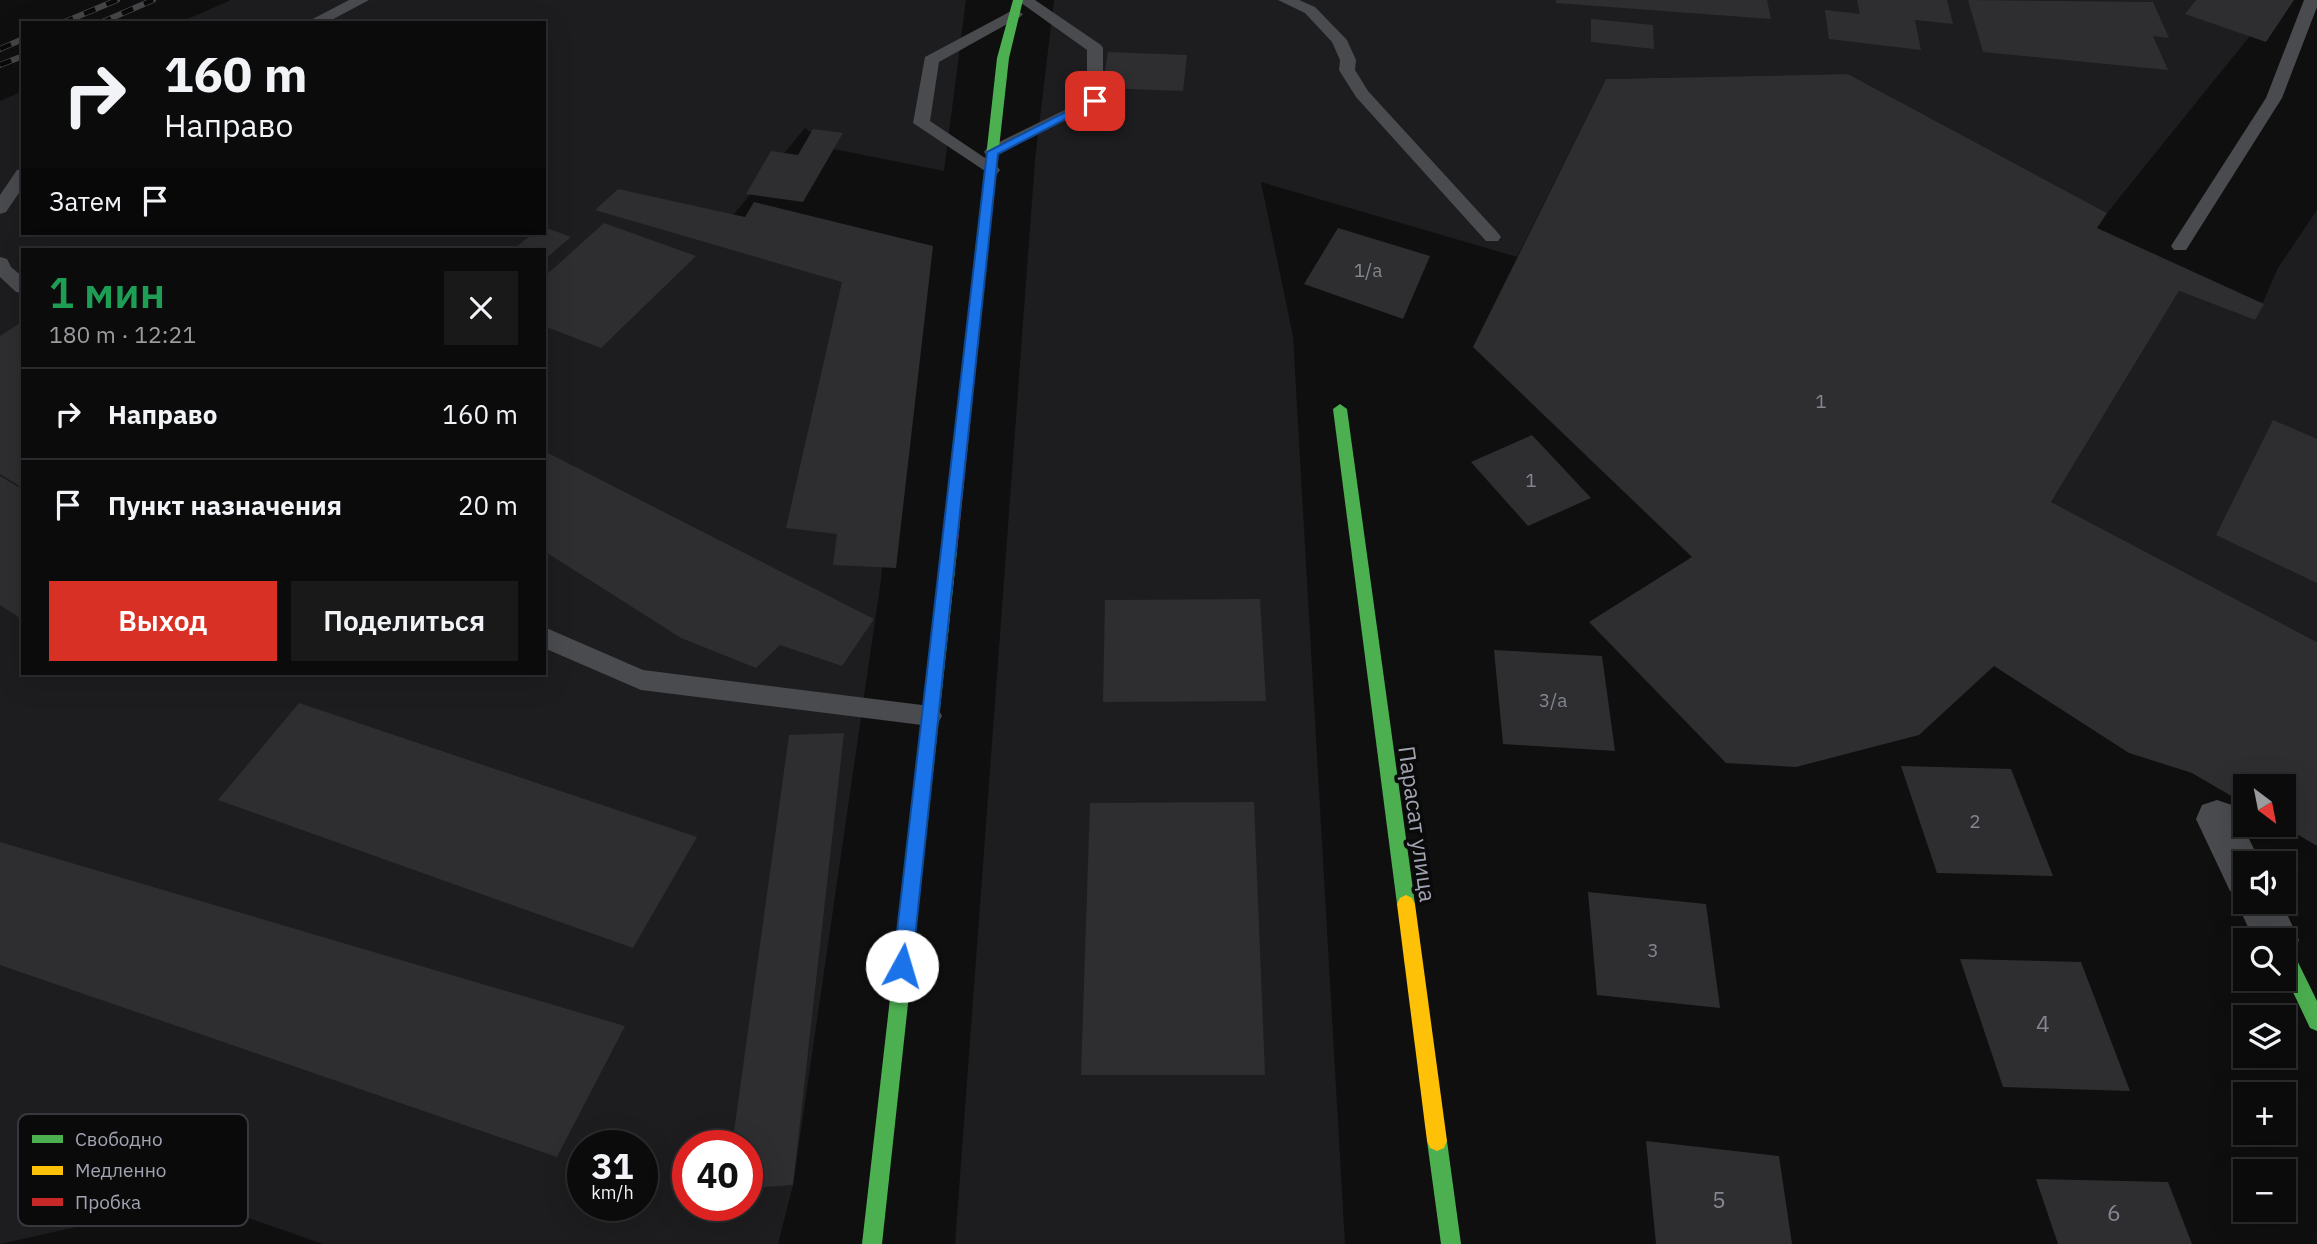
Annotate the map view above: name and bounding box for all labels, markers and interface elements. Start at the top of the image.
text: 160 m [164,42,308,105]
icon: right [49,49,140,140]
pin [1065,71,1125,131]
icon: arrive [1076,82,1114,120]
text: Направо [164,104,293,146]
icon: arrive [136,182,174,220]
text: Затем [49,184,122,218]
house number: 1/а [1354,258,1382,282]
text: 1 мин [49,265,165,320]
button: close [444,271,518,345]
text: 180 m · 12:21 [49,319,196,349]
house number: 1 [1815,389,1827,413]
icon: right [49,395,87,433]
text: Направо [108,397,217,431]
text: 160 m [442,397,518,431]
house number: 1 [1525,468,1537,492]
icon: arrive [49,486,87,524]
text: Пункт назначения [108,488,342,522]
text: 20 m [458,488,518,522]
button: Выход [49,581,277,661]
button: Поделиться [291,581,518,661]
house number: 3/а [1539,688,1567,712]
street label: Парасат улица [1392,744,1444,904]
north arrow [2233,774,2296,836]
map controls [2233,774,2296,1222]
house number: 2 [1969,809,1981,833]
button: sound [2233,851,2296,914]
button: search [2233,928,2296,991]
position arrow [865,929,939,1003]
house number: 3 [1647,938,1659,962]
button: layers [2233,1005,2296,1068]
house number: 4 [2036,1008,2050,1038]
button: + [2233,1082,2296,1145]
legend [18,1114,248,1226]
text: Свободно [75,1127,163,1151]
speed limit sign: 40 [672,1130,763,1221]
text: 31 [591,1143,634,1189]
text: Медленно [75,1158,166,1182]
button: − [2233,1159,2296,1222]
text: km/h [591,1181,634,1204]
house number: 5 [1712,1184,1726,1214]
text: Пробка [75,1190,141,1214]
house number: 6 [2107,1197,2121,1227]

